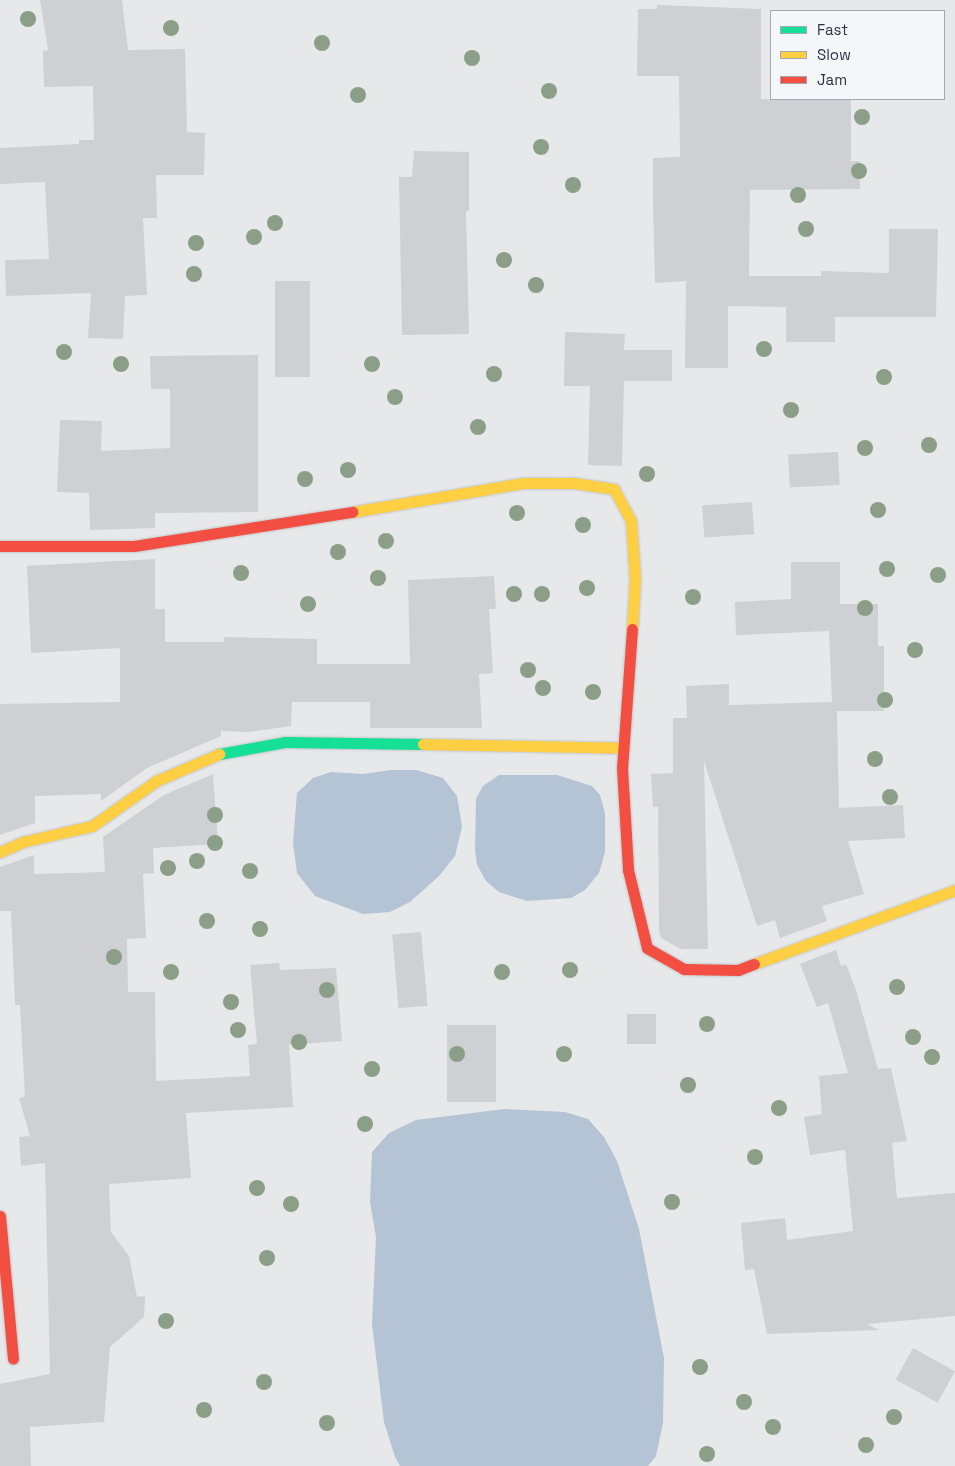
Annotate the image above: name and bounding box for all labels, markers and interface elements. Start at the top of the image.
legend [770,10,945,100]
text: Fast [817,20,848,39]
text: Slow [817,45,851,64]
text: Jam [817,70,847,89]

